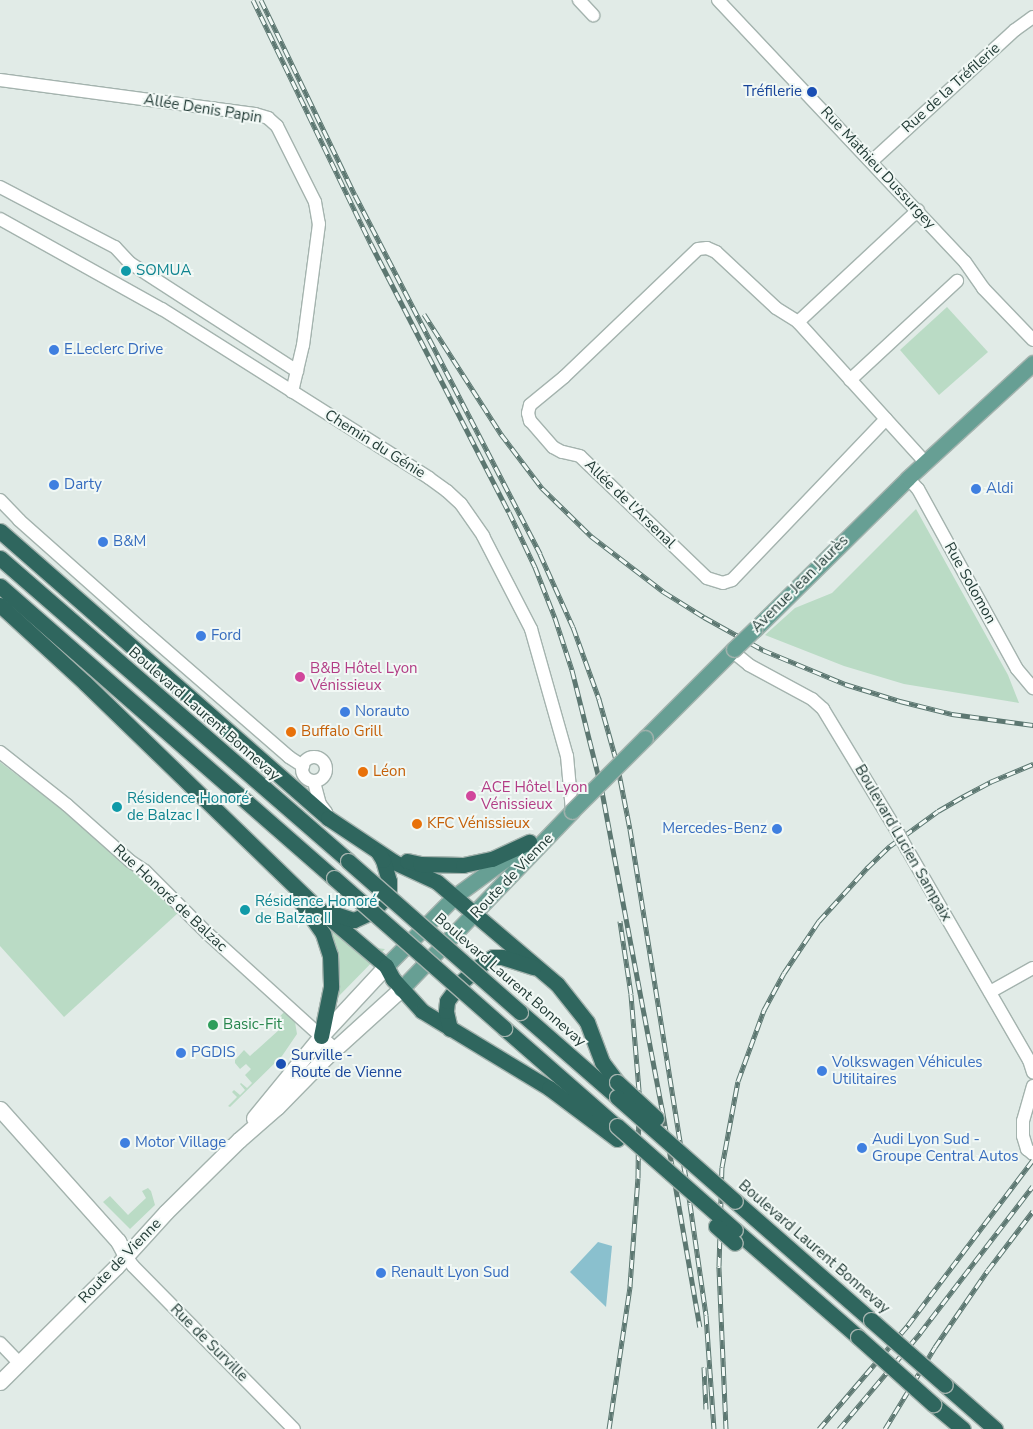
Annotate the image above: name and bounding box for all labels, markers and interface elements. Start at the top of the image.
street label: Rue de la Tréfilerie [898,39,1004,137]
place label: Tréfilerie [743,83,802,101]
marker: Tréfilerie [806,86,818,98]
street label: Allée Denis Papin [143,91,263,127]
street label: Rue Mathieu Dussurgey [817,103,939,233]
place label: SOMUA [136,262,191,280]
marker: SOMUA [120,265,132,277]
place label: E.Leclerc Drive [64,341,163,359]
marker: E.Leclerc Drive [48,344,60,356]
street label: Chemin du Génie [321,406,429,482]
street label: Allée de l'Arsenal [581,456,679,552]
place label: Darty [64,476,102,494]
marker: Darty [48,479,60,491]
place label: Aldi [986,480,1014,498]
marker: Aldi [970,483,982,495]
street label: Avenue Jean Jaurès [748,532,852,636]
place label: B&M [113,533,146,551]
marker: B&M [97,536,109,548]
street label: Rue Solomon [940,539,1000,627]
place label: Ford [211,627,241,645]
marker: Ford [195,630,207,642]
street label: Boulevard Laurent Bonnevay [125,643,283,785]
place label: B&B Hôtel Lyon Vénissieux [310,659,418,694]
marker: B&B Hôtel Lyon Vénissieux [294,671,306,683]
place label: Norauto [355,703,410,721]
marker: Norauto [339,706,351,718]
place label: Buffalo Grill [301,723,382,741]
marker: Buffalo Grill [285,726,297,738]
street label: Boulevard Lucien Sampaix [851,762,955,924]
place label: Léon [373,763,406,781]
marker: Léon [357,766,369,778]
place label: ACE Hôtel Lyon Vénissieux [481,778,588,813]
place label: Résidence Honoré de Balzac I [127,789,249,824]
marker: ACE Hôtel Lyon Vénissieux [465,790,477,802]
marker: Résidence Honoré de Balzac I [111,801,123,813]
place label: KFC Vénissieux [427,815,530,833]
marker: KFC Vénissieux [411,818,423,830]
place label: Mercedes-Benz [662,820,767,838]
marker: Mercedes-Benz [771,823,783,835]
street label: Route de Vienne [467,830,557,922]
street label: Rue Honoré de Balzac [109,841,231,955]
place label: Résidence Honoré de Balzac II [255,892,377,927]
marker: Résidence Honoré de Balzac II [239,904,251,916]
street label: Boulevard Laurent Bonnevay [431,909,589,1051]
place label: Basic-Fit [223,1016,282,1034]
marker: Basic-Fit [207,1019,219,1031]
place label: PGDIS [191,1044,235,1062]
place label: Surville - Route de Vienne [291,1046,402,1081]
marker: PGDIS [175,1047,187,1059]
place label: Volkswagen Véhicules Utilitaires [832,1053,983,1088]
marker: Surville - Route de Vienne [275,1058,287,1070]
marker: Volkswagen Véhicules Utilitaires [816,1065,828,1077]
place label: Audi Lyon Sud - Groupe Central Autos [872,1130,1018,1165]
place label: Motor Village [135,1134,226,1152]
marker: Motor Village [119,1137,131,1149]
marker: Audi Lyon Sud - Groupe Central Autos [856,1142,868,1154]
street label: Boulevard Laurent Bonnevay [735,1176,893,1318]
street label: Route de Vienne [75,1215,165,1307]
place label: Renault Lyon Sud [391,1264,509,1282]
marker: Renault Lyon Sud [375,1267,387,1279]
street label: Rue de Surville [166,1300,252,1386]

